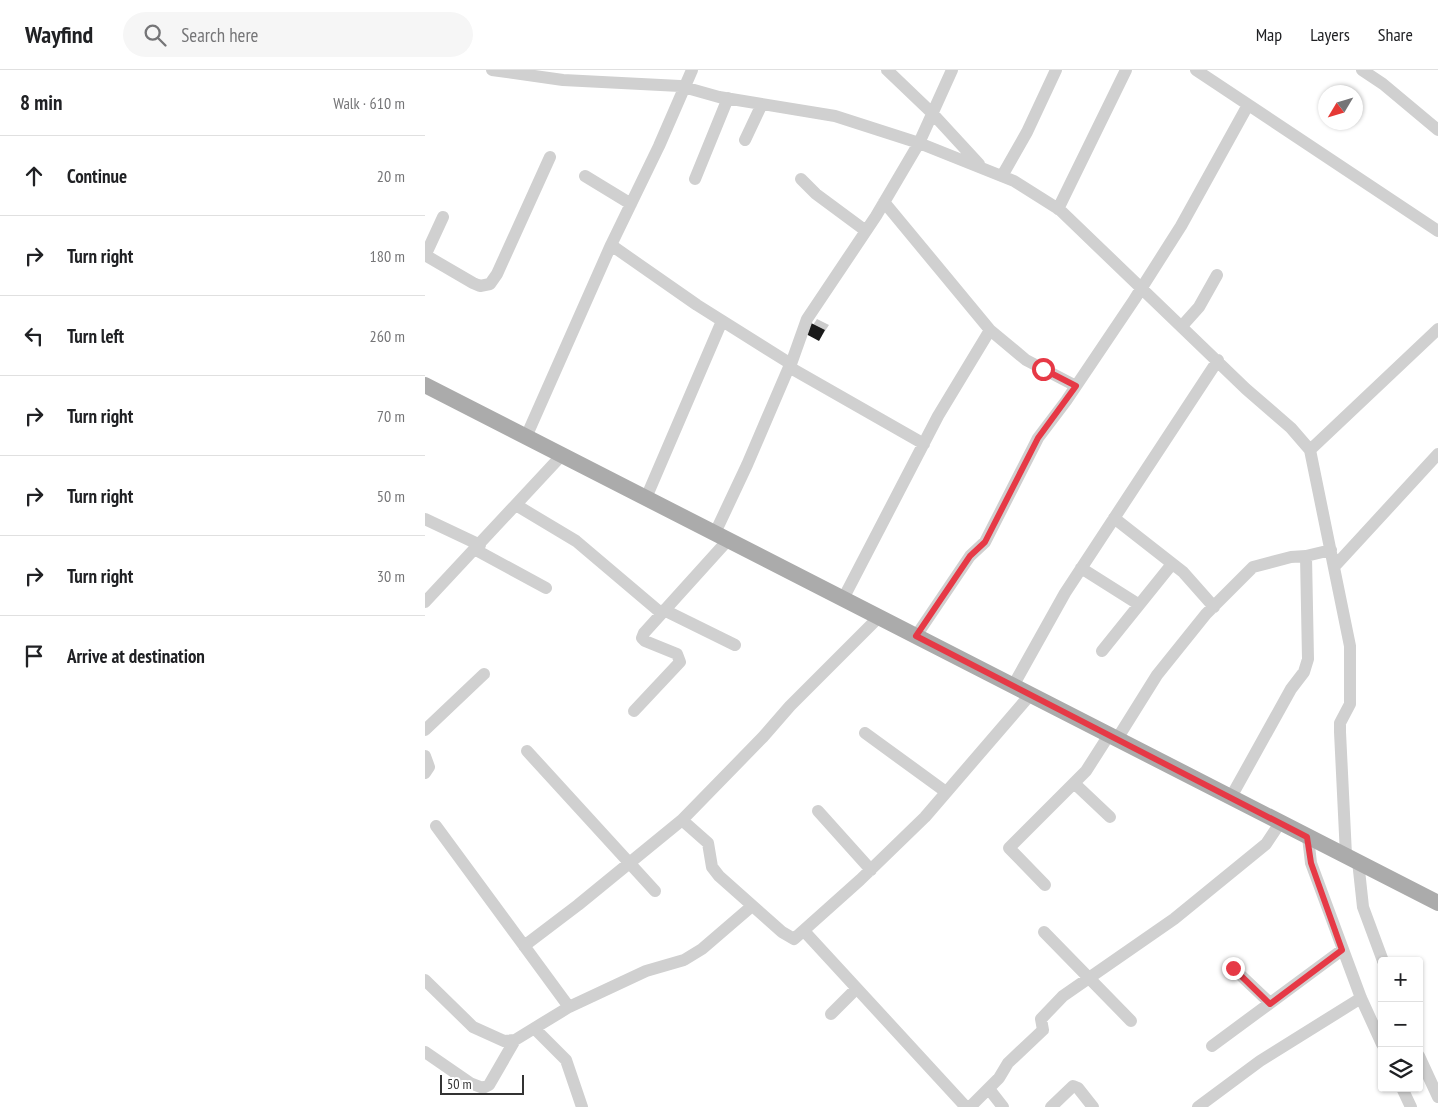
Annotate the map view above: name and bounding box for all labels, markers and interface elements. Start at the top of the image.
search box [123,12,473,57]
text: Wayfind [25,19,93,50]
icon: search [141,21,169,49]
text: Search here [181,23,258,47]
text: Map [1256,23,1282,46]
text: Layers [1310,23,1350,46]
text: Share [1378,23,1413,46]
north arrow [1318,85,1363,130]
text: 8 min [20,89,62,116]
text: Walk · 610 m [333,93,405,113]
icon: ahead [20,162,48,190]
text: Continue [67,164,127,188]
text: 20 m [377,166,405,186]
icon: right [20,242,48,270]
text: Turn right [67,244,133,268]
text: 180 m [370,246,405,266]
icon: left [20,322,48,350]
text: Turn left [67,324,124,348]
text: 260 m [370,326,405,346]
route start [1032,358,1055,381]
icon: right [20,402,48,430]
text: Turn right [67,404,133,428]
text: 70 m [377,406,405,426]
icon: right [20,482,48,510]
text: Turn right [67,484,133,508]
text: 50 m [377,486,405,506]
icon: right [20,562,48,590]
text: Turn right [67,564,133,588]
text: 30 m [377,566,405,586]
icon: arrive [20,642,48,670]
text: Arrive at destination [67,644,205,668]
route end [1222,957,1245,980]
map controls [1378,957,1423,1092]
button: + [1378,957,1423,1002]
button: − [1378,1002,1423,1047]
button: layers [1378,1047,1423,1092]
scale bar [440,1072,524,1095]
text: 50 m [447,1075,472,1093]

